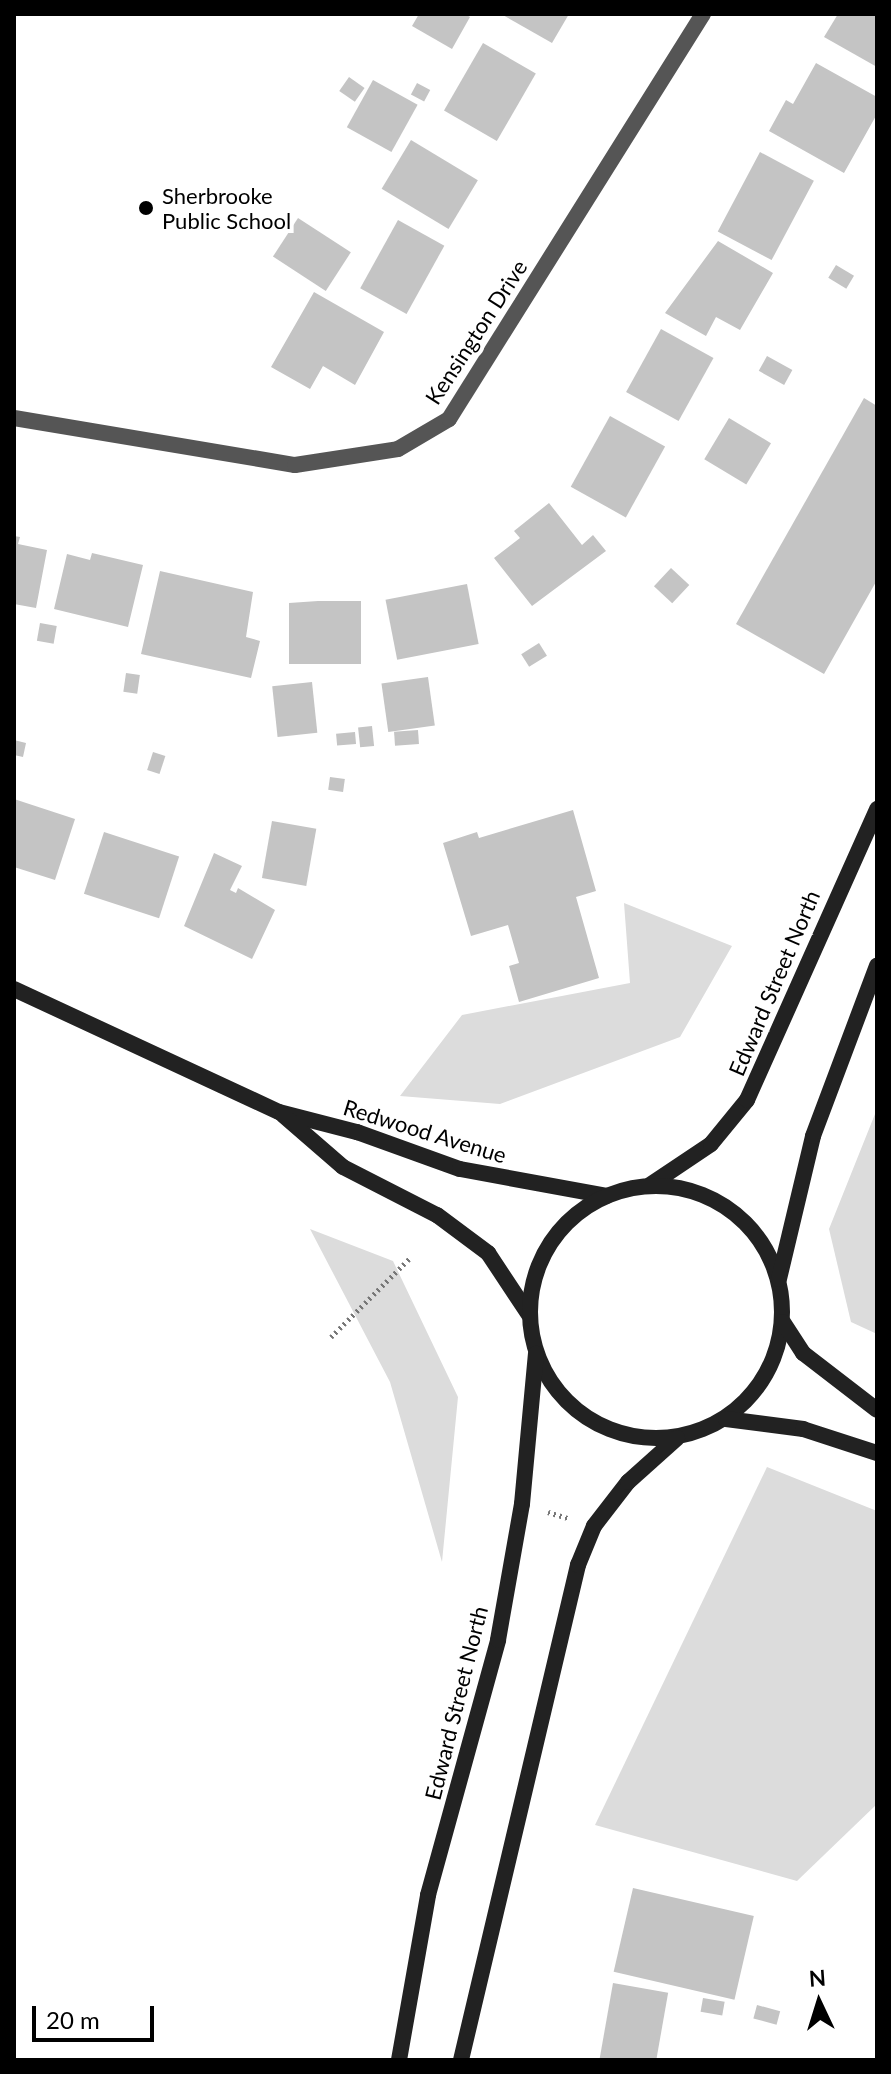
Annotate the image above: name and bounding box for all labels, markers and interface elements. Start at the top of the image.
place label: Sherbrooke Public School [162,182,291,234]
marker: Sherbrooke Public School [137,199,155,217]
street label: Kensington Drive [420,255,532,409]
street label: Edward Street North [723,886,825,1080]
street label: Redwood Avenue [340,1094,510,1168]
street label: Edward Street North [419,1603,493,1803]
north arrow [779,1962,859,2042]
text: N [808,1964,827,1992]
scale bar [36,1990,158,2040]
text: 20 m [46,2005,100,2034]

